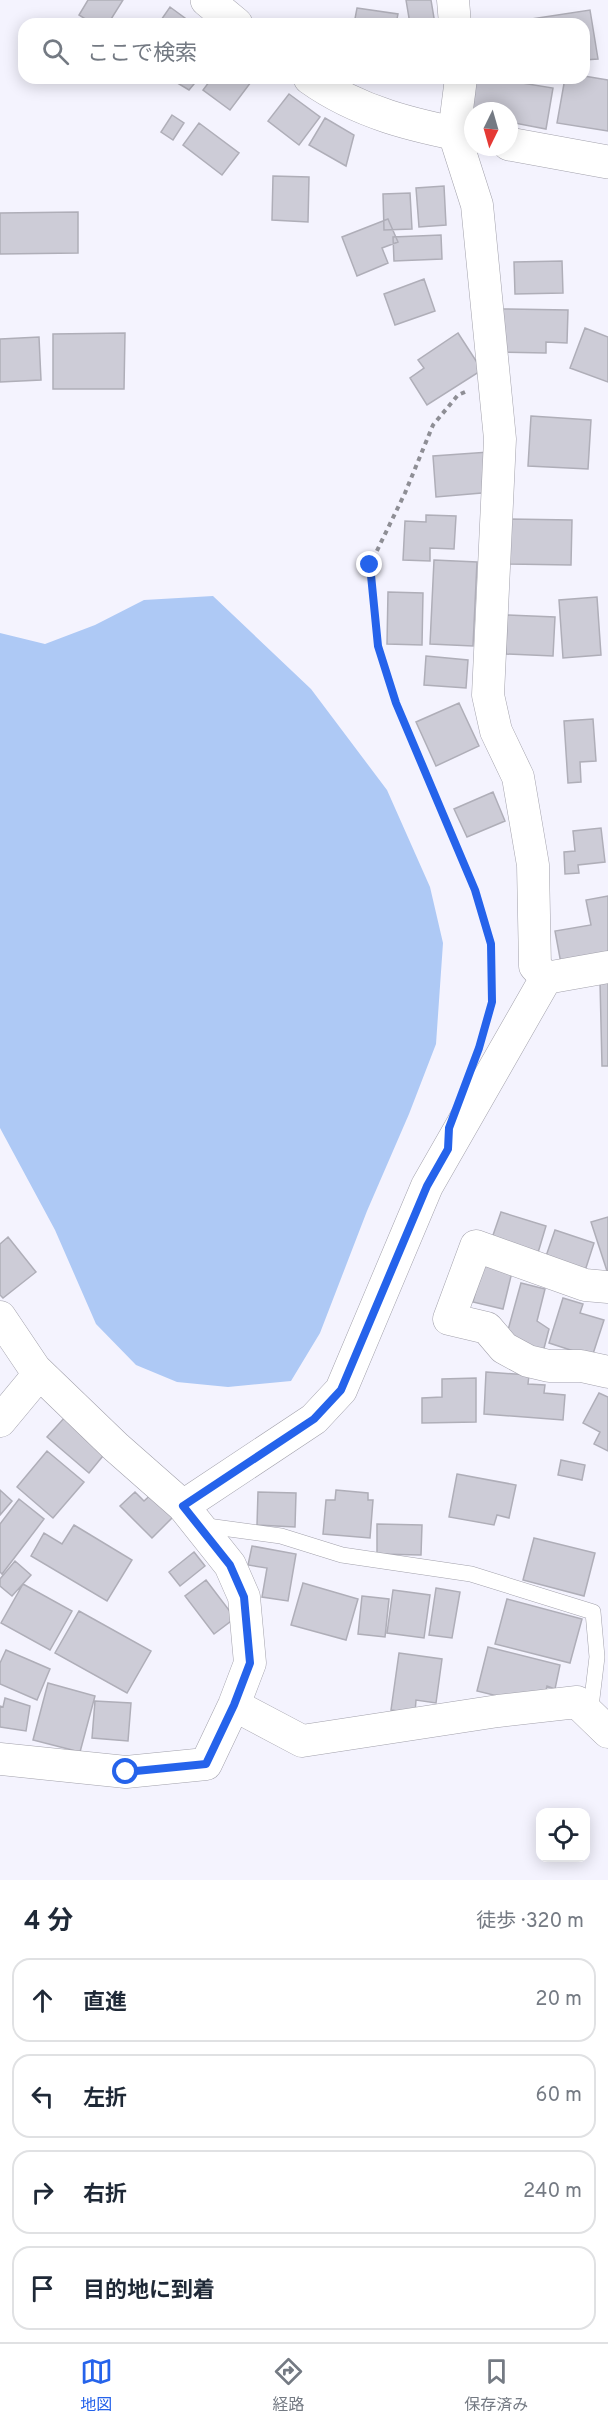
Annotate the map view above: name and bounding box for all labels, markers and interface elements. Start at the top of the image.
search box [18,18,590,84]
icon: search [39,35,72,68]
text: ここで検索 [87,41,197,68]
north arrow [464,102,518,156]
route end [356,551,382,577]
route start [112,1758,138,1784]
map controls [536,1808,590,1862]
button: locate [536,1808,590,1862]
text: 4 分 [24,1906,73,1939]
text: 徒歩 · 320 m [476,1909,584,1935]
icon: ahead [26,1984,59,2017]
text: 20 m [535,1987,582,2013]
text: 直進 [83,1990,127,2017]
icon: left [26,2080,59,2113]
text: 60 m [536,2083,582,2109]
text: 左折 [83,2086,127,2113]
icon: right [26,2176,59,2209]
text: 240 m [523,2179,582,2205]
text: 右折 [83,2182,127,2209]
icon: arrive [26,2272,59,2305]
text: 目的地に到着 [83,2278,215,2305]
tab: 地図 [80,2355,113,2416]
tab: 経路 [272,2355,305,2416]
tab: 保存済み [464,2355,528,2416]

